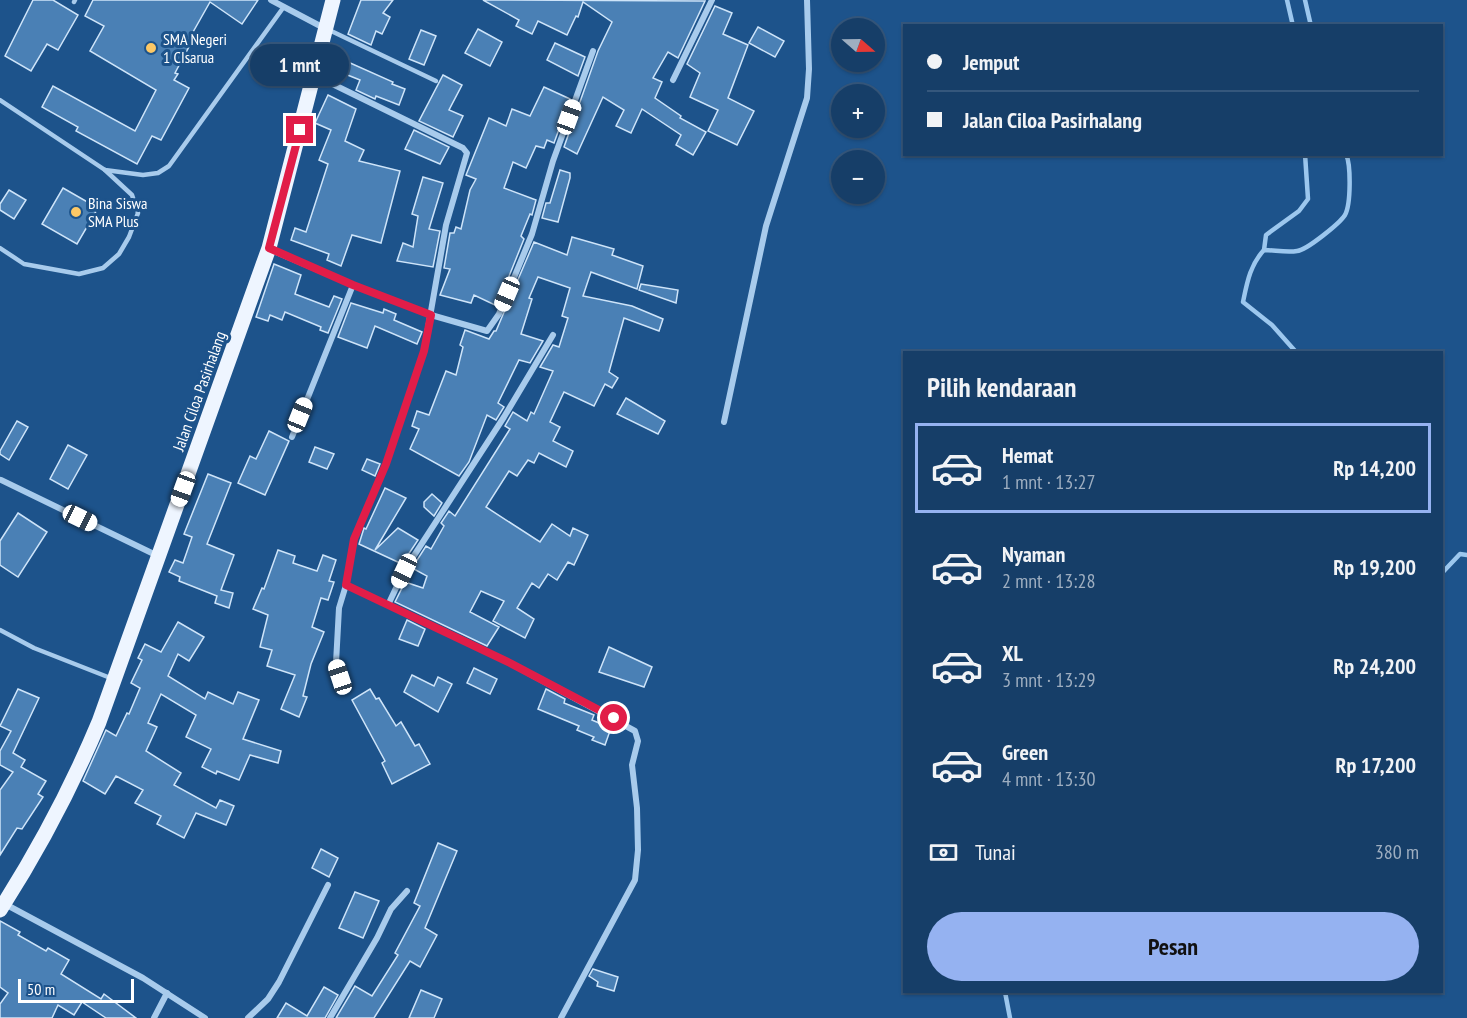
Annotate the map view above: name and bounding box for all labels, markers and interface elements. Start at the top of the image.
north arrow [831,18,885,72]
map controls [831,18,885,204]
place label: SMA Negeri 1 CIsarua [163,29,227,67]
marker: SMA Negeri 1 CIsarua [144,41,158,55]
callout: 1 mnt [250,43,350,85]
text: Jemput [963,48,1019,76]
text: 1 mnt [279,52,320,78]
button: + [831,84,885,138]
car [554,97,584,137]
text: Jalan Ciloa Pasirhalang [963,106,1142,134]
route end [286,116,313,143]
button: − [831,150,885,204]
place label: Bina Siswa SMA Plus [88,193,147,231]
marker: Bina Siswa SMA Plus [69,205,83,219]
car [492,274,522,314]
street label: Jalan Ciloa Pasirhalang [168,328,230,455]
text: Pilih kendaraan [927,370,1076,404]
car [285,395,315,435]
icon: car [930,441,984,495]
text: Hemat [1002,441,1053,469]
text: Rp 14,200 [1333,454,1416,482]
car [168,469,198,509]
text: 1 mnt · 13:27 [1002,469,1095,495]
car [60,502,100,534]
icon: car [930,540,984,594]
text: Nyaman [1002,540,1065,568]
car [388,551,420,591]
text: Rp 19,200 [1333,553,1416,581]
text: 2 mnt · 13:28 [1002,568,1095,594]
icon: car [930,639,984,693]
text: XL [1002,639,1023,667]
text: Rp 24,200 [1333,652,1416,680]
car [326,657,354,697]
text: 3 mnt · 13:29 [1002,667,1095,693]
route start [600,704,627,731]
icon: car [930,738,984,792]
text: Green [1002,738,1048,766]
text: Rp 17,200 [1335,751,1416,779]
text: 4 mnt · 13:30 [1002,766,1095,792]
icon: cash [927,836,960,869]
text: Tunai [975,838,1016,866]
text: 380 m [1375,839,1419,865]
button: Pesan [927,912,1419,981]
scale bar [18,976,134,1004]
text: 50 m [27,979,55,999]

